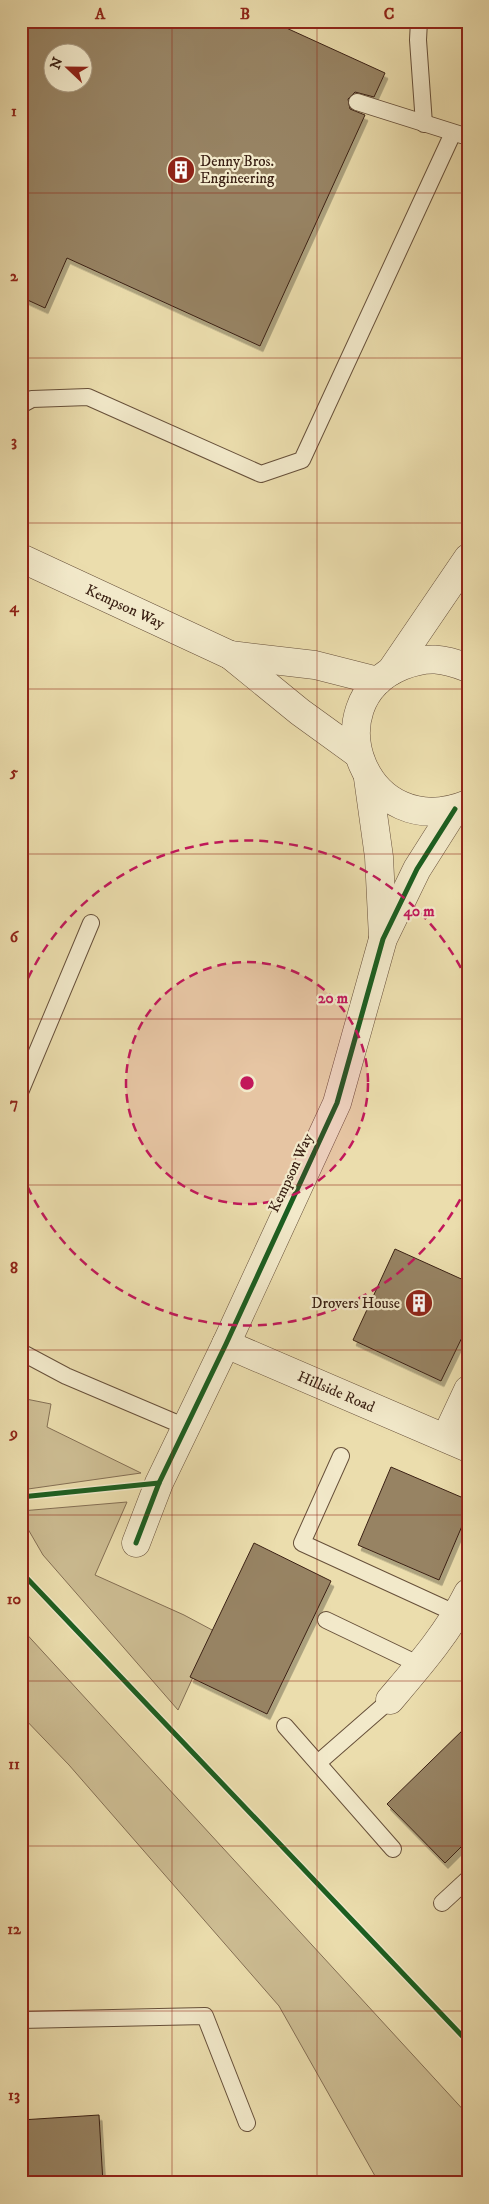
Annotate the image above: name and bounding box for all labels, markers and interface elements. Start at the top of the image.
text: A [94,4,106,24]
text: B [240,4,250,24]
text: C [384,4,394,24]
north arrow [42,42,92,92]
text: N [46,54,68,72]
text: 1 [11,101,17,121]
place label: Denny Bros. Engineering [200,152,275,188]
building icon: Denny Bros. Engineering [166,155,196,185]
text: 2 [10,266,19,286]
text: 3 [11,431,17,451]
street label: Kempson Way [83,580,169,633]
text: 4 [8,597,19,617]
text: 5 [9,762,18,782]
text: 40 m [402,902,435,921]
text: 6 [10,927,20,947]
text: 20 m [318,989,349,1008]
centre of rings [238,1074,256,1092]
text: 7 [10,1093,18,1113]
street label: Kempson Way [264,1130,318,1216]
text: 8 [10,1258,18,1278]
building icon: Drovers House [404,1288,434,1318]
place label: Drovers House [311,1294,400,1313]
street label: Hillside Road [295,1366,378,1417]
text: 9 [9,1423,18,1443]
text: 10 [7,1589,22,1609]
text: 11 [8,1754,20,1774]
text: 12 [7,1919,22,1939]
text: 13 [8,2085,20,2105]

